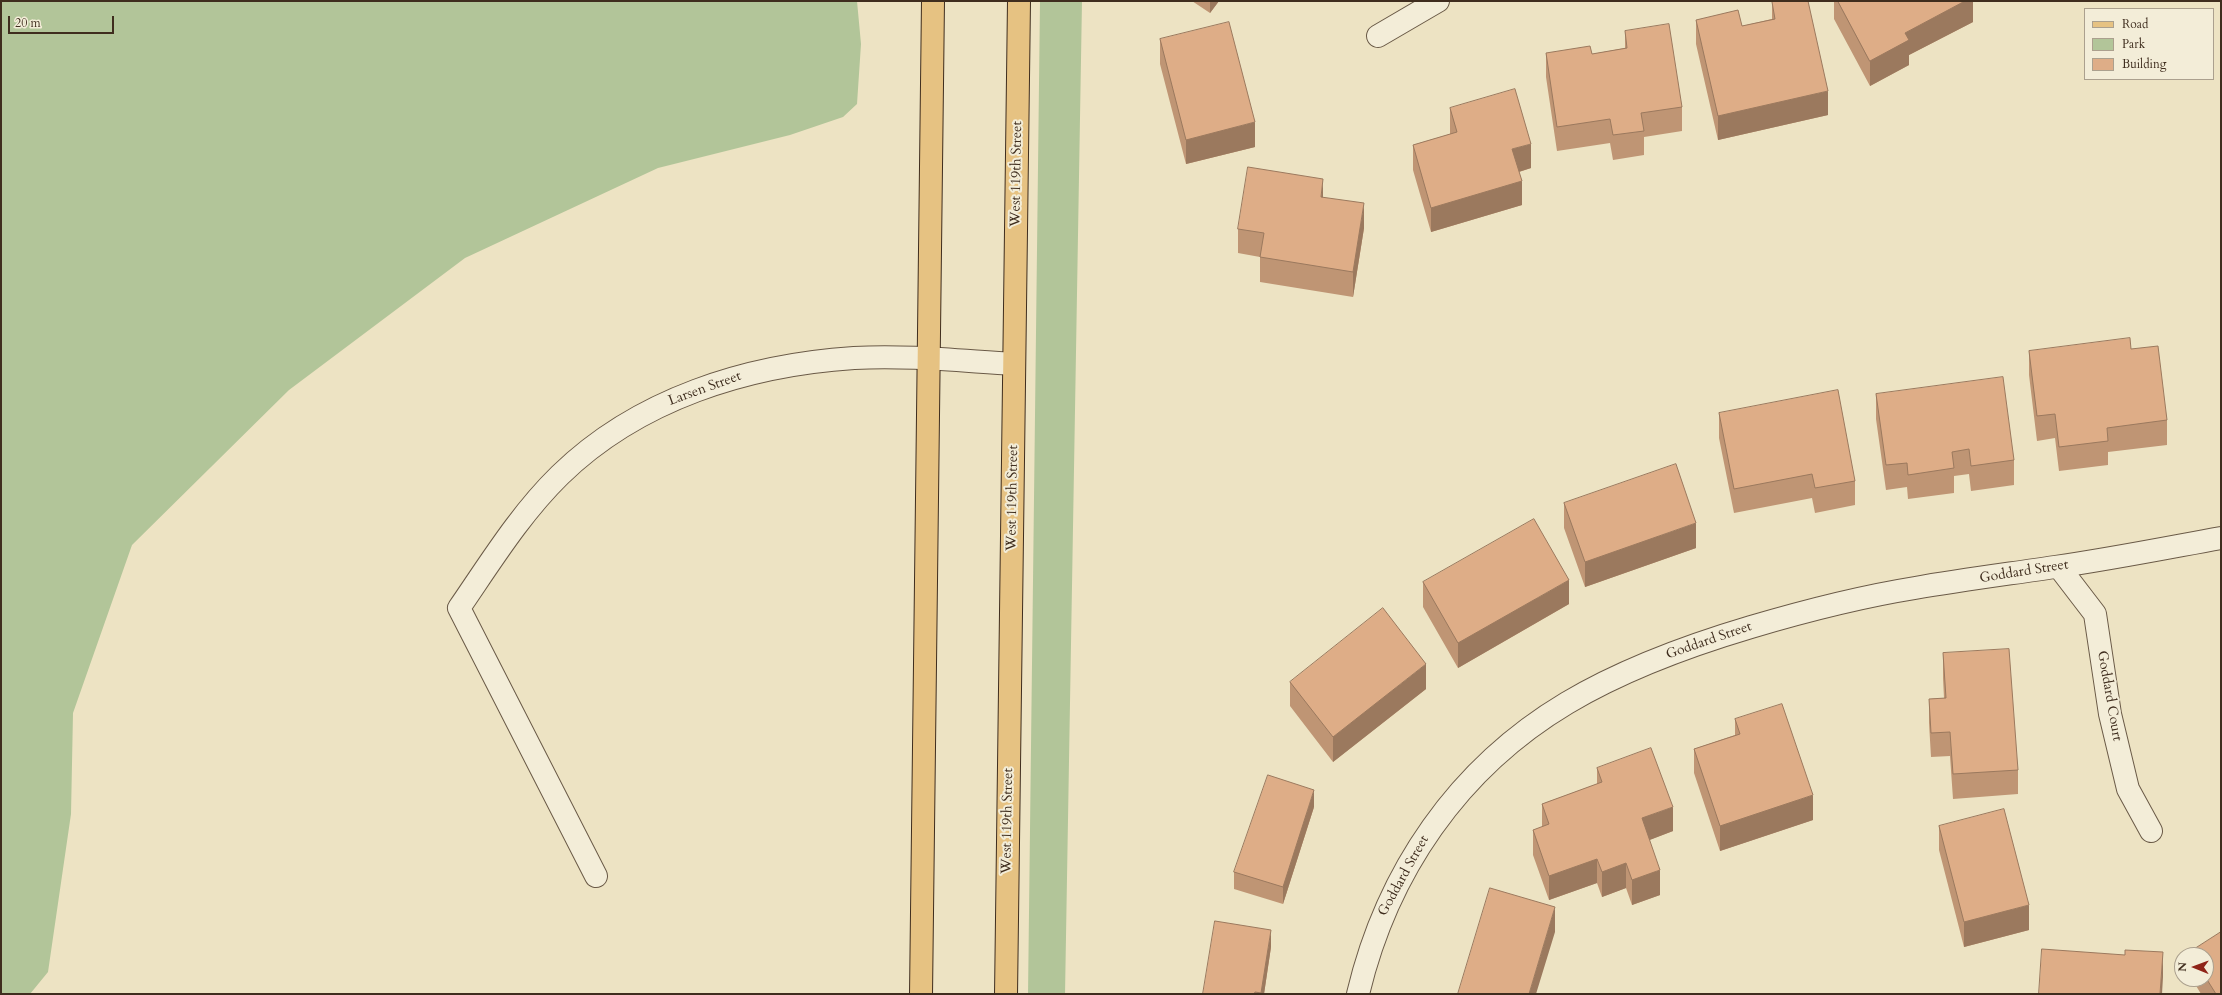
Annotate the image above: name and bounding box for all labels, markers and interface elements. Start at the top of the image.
scale bar [10,8,116,34]
legend [2084,8,2214,80]
text: 20 m [15,15,41,31]
text: Road [2122,16,2148,32]
text: Park [2122,36,2145,52]
text: Building [2122,56,2166,72]
street label: West 119th Street [1008,121,1026,227]
street label: Larsen Street [666,368,744,410]
street label: West 119th Street [1004,445,1022,551]
street label: Goddard Street [1978,557,2070,587]
street label: Goddard Street [1664,618,1754,664]
street label: Goddard Court [2093,650,2125,742]
street label: West 119th Street [999,768,1017,874]
street label: Goddard Street [1375,833,1433,919]
north arrow [2174,947,2214,987]
text: N [2175,962,2190,972]

